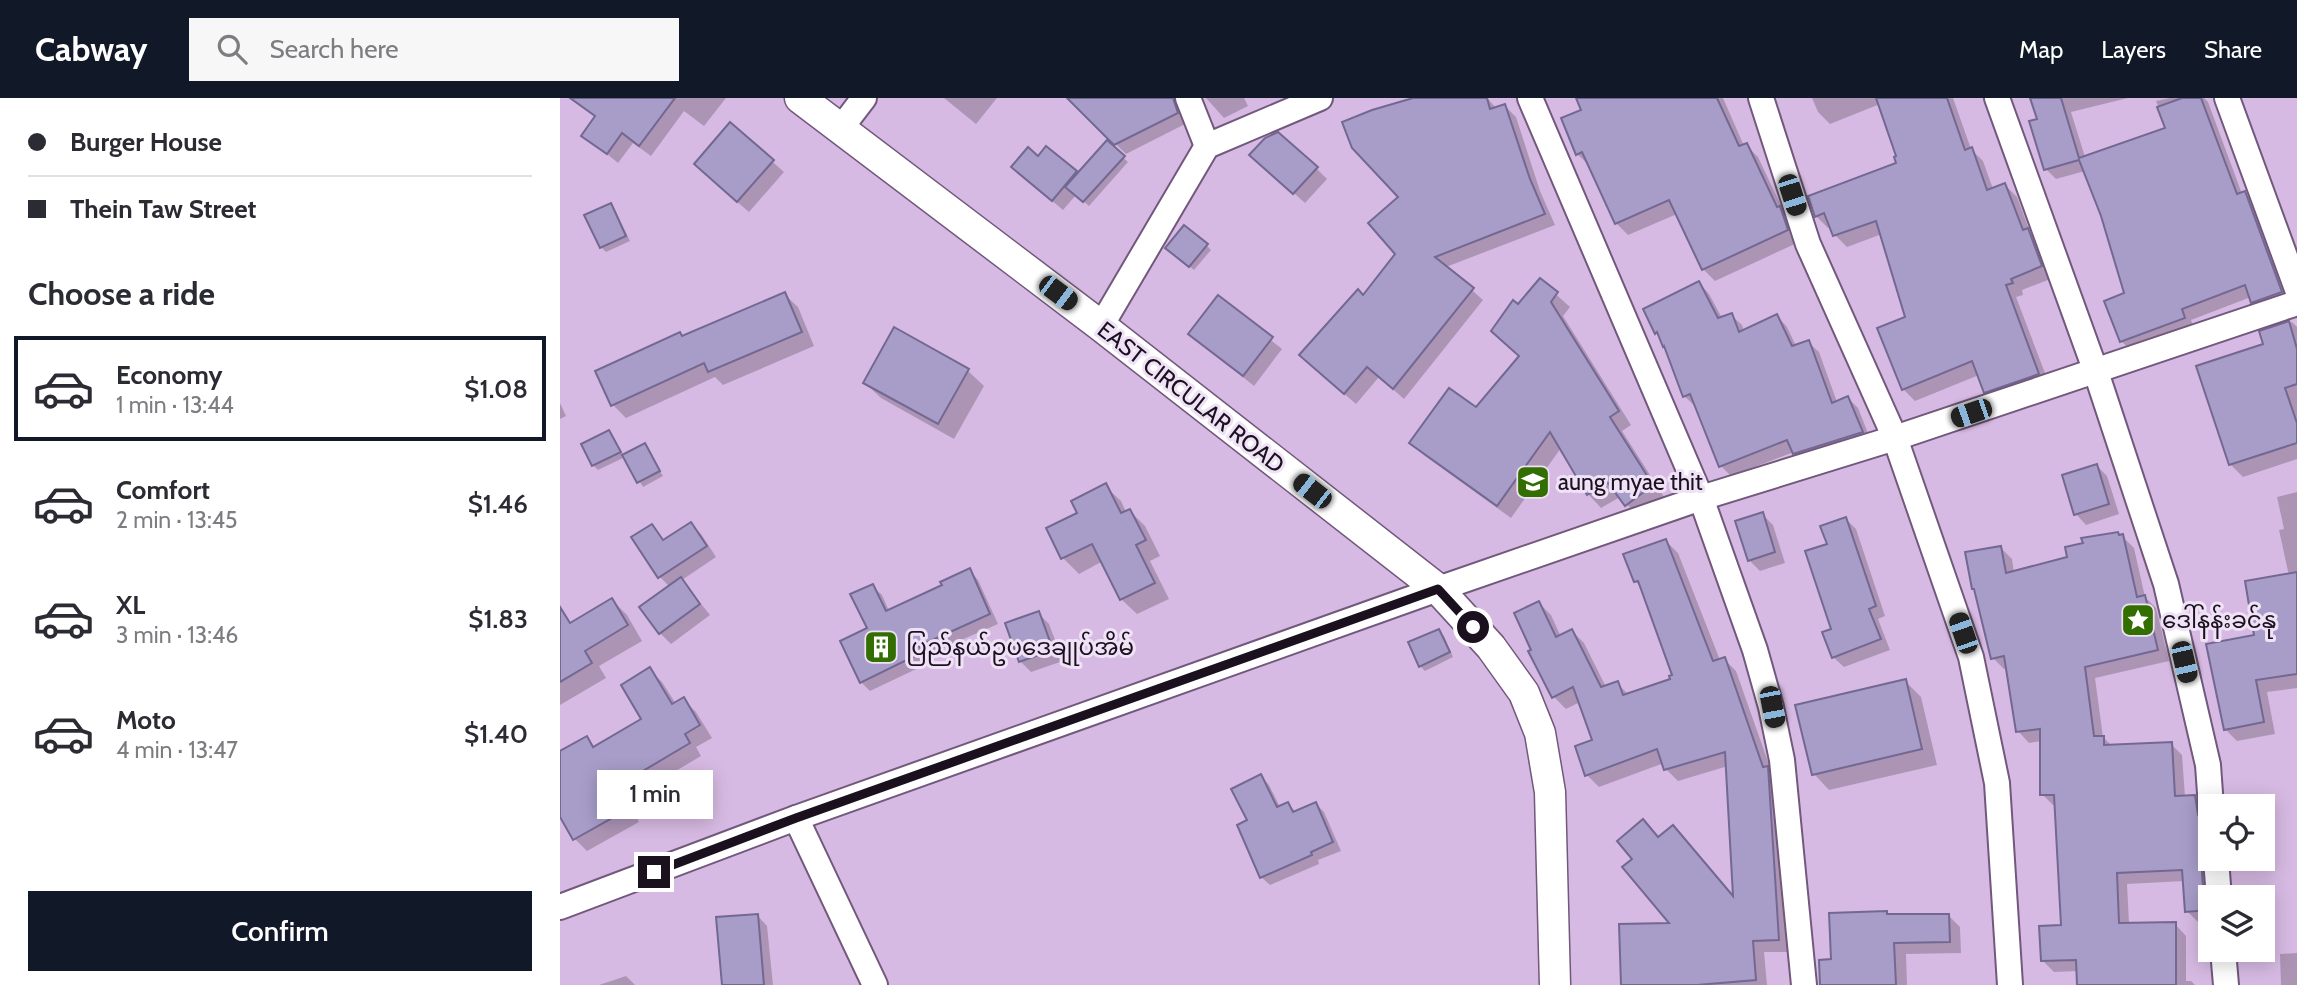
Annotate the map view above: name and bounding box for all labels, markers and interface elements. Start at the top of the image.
search box [189,18,679,81]
text: Cabway [35,29,147,69]
icon: search [213,30,251,68]
text: Search here [269,33,399,65]
text: Map [2019,35,2063,64]
text: Layers [2101,35,2166,64]
text: Share [2204,35,2262,64]
text: Burger House [70,126,222,158]
car [1776,172,1809,218]
text: Thein Taw Street [70,193,257,225]
car [1035,272,1082,314]
text: Choose a ride [28,274,215,313]
street label: EAST CIRCULAR ROAD [1092,315,1290,479]
icon: car [32,357,95,420]
text: Economy [116,359,222,391]
text: $1.08 [464,373,528,405]
text: 1 min · 13:44 [116,391,234,419]
car [1948,396,1995,430]
school or university icon: aung myae thit [1514,463,1552,501]
place label: aung myae thit [1558,468,1703,496]
car [1289,470,1336,512]
icon: car [32,472,95,535]
text: Comfort [116,474,210,506]
text: $1.46 [468,488,528,520]
text: 2 min · 13:45 [116,506,237,534]
icon: car [32,587,95,650]
text: XL [116,589,145,621]
place icon: ဒေါ်နန်းခင်နု [2119,601,2157,639]
text: $1.83 [468,603,528,635]
place label: ဒေါ်နန်းခင်နု [2162,604,2276,639]
car [1947,610,1980,656]
route start [1457,611,1489,643]
text: 3 min · 13:46 [116,621,238,649]
building icon: ပြည်နယ်ဥပဒေချုပ်အိမ် [862,628,900,666]
place label: ပြည်နယ်ဥပဒေချုပ်အိမ် [906,631,1134,666]
car [2170,639,2199,685]
car [1758,684,1787,730]
icon: car [32,702,95,765]
text: Moto [116,704,176,736]
text: $1.40 [464,718,528,750]
text: 4 min · 13:47 [116,736,238,764]
callout: 1 min [596,770,712,820]
text: 1 min [629,780,681,808]
map controls [2198,794,2275,962]
button: locate [2198,794,2275,871]
route end [638,856,670,888]
button: layers [2198,885,2275,962]
button: Confirm [28,891,532,971]

